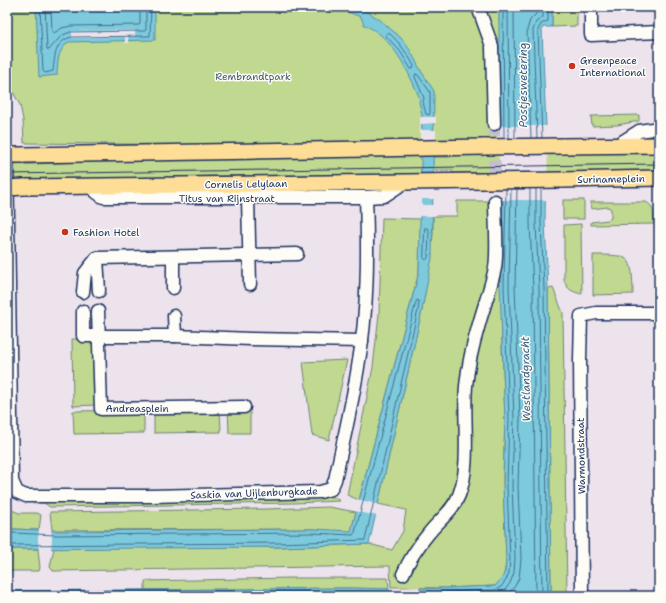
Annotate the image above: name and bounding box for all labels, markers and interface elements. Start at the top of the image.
water label: Postjeswetering [516,43,531,127]
place label: Greenpeace International [580,54,646,79]
marker: Greenpeace International [567,61,577,71]
park label: Rembrandtpark [215,70,291,83]
street label: Surinameplein [577,172,645,186]
street label: Cornelis Lelylaan [205,177,287,191]
street label: Titus van Rijnstraat [179,192,275,205]
place label: Fashion Hotel [73,226,139,239]
marker: Fashion Hotel [60,227,70,237]
water label: Westlandgracht [518,336,534,422]
street label: Andreasplein [105,402,169,415]
street label: Warmondstraat [574,418,588,494]
street label: Saskia van Uijlenburgkade [190,484,318,502]

